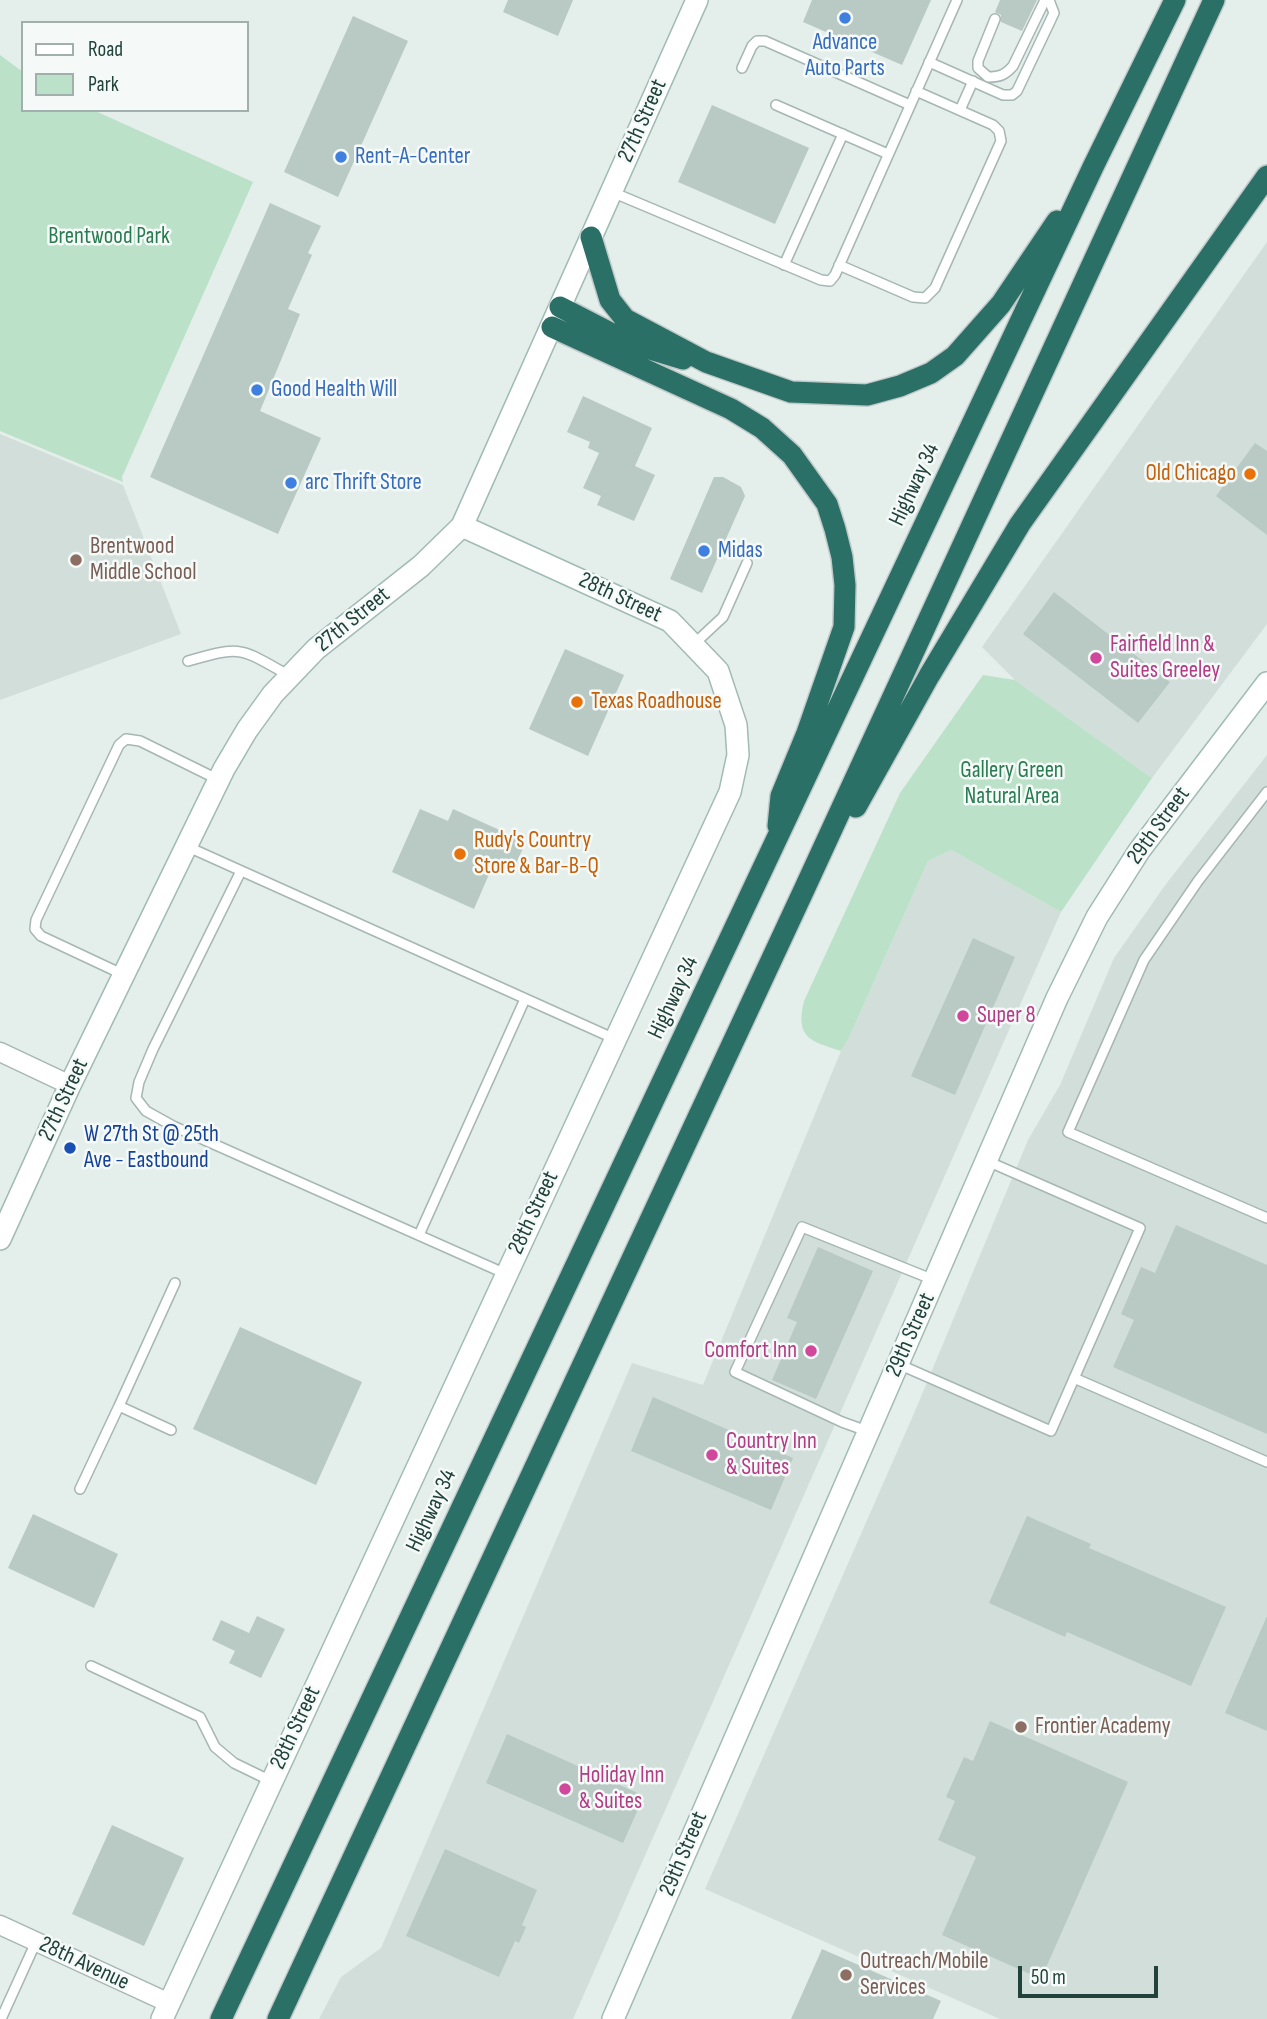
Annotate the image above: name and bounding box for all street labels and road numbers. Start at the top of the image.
street label: 27th Street [613,75,673,167]
street label: Highway 34 [884,439,946,531]
street label: 28th Street [574,567,666,629]
street label: 27th Street [310,582,396,658]
street label: 29th Street [1122,782,1196,870]
street label: Highway 34 [643,952,705,1044]
street label: 27th Street [33,1054,95,1146]
street label: 28th Street [503,1167,565,1259]
street label: 29th Street [880,1289,942,1381]
street label: Highway 34 [401,1465,463,1557]
street label: 28th Street [265,1682,327,1774]
street label: 29th Street [654,1808,714,1900]
street label: 28th Avenue [35,1931,133,1997]

